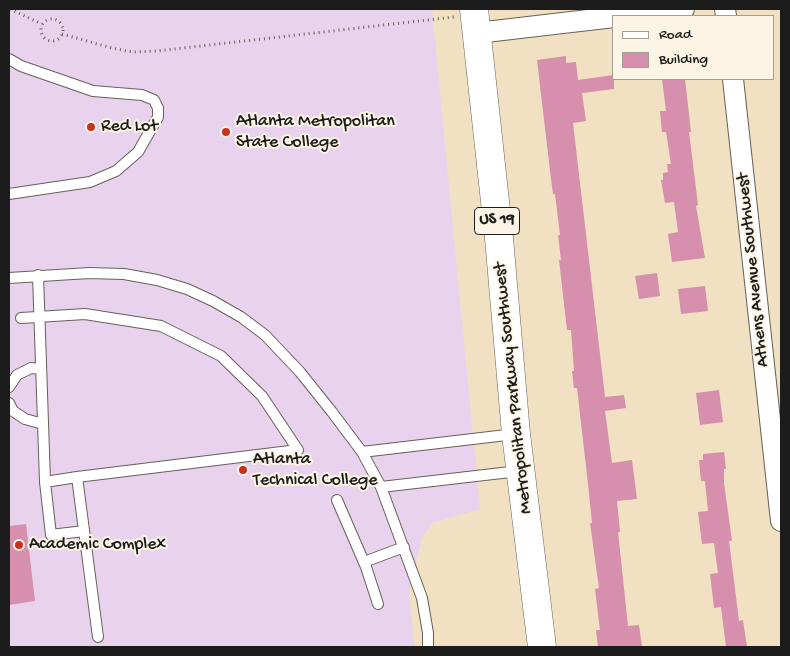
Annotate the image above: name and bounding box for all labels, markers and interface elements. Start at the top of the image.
legend [612,15,775,80]
text: Road [659,26,692,44]
text: Building [659,51,708,69]
place label: Atlanta Metropolitan State College [236,111,395,154]
place label: Red Lot [101,116,158,138]
marker: Red Lot [85,121,97,133]
marker: Atlanta Metropolitan State College [220,126,232,138]
street label: Athens Avenue Southwest [733,172,775,368]
road number: US 19 [474,208,520,235]
street label: Metropolitan Parkway Southwest [490,261,538,515]
place label: Atlanta Technical College [253,449,378,492]
marker: Atlanta Technical College [237,464,249,476]
place label: Academic Complex [29,534,166,556]
marker: Academic Complex [13,539,25,551]

